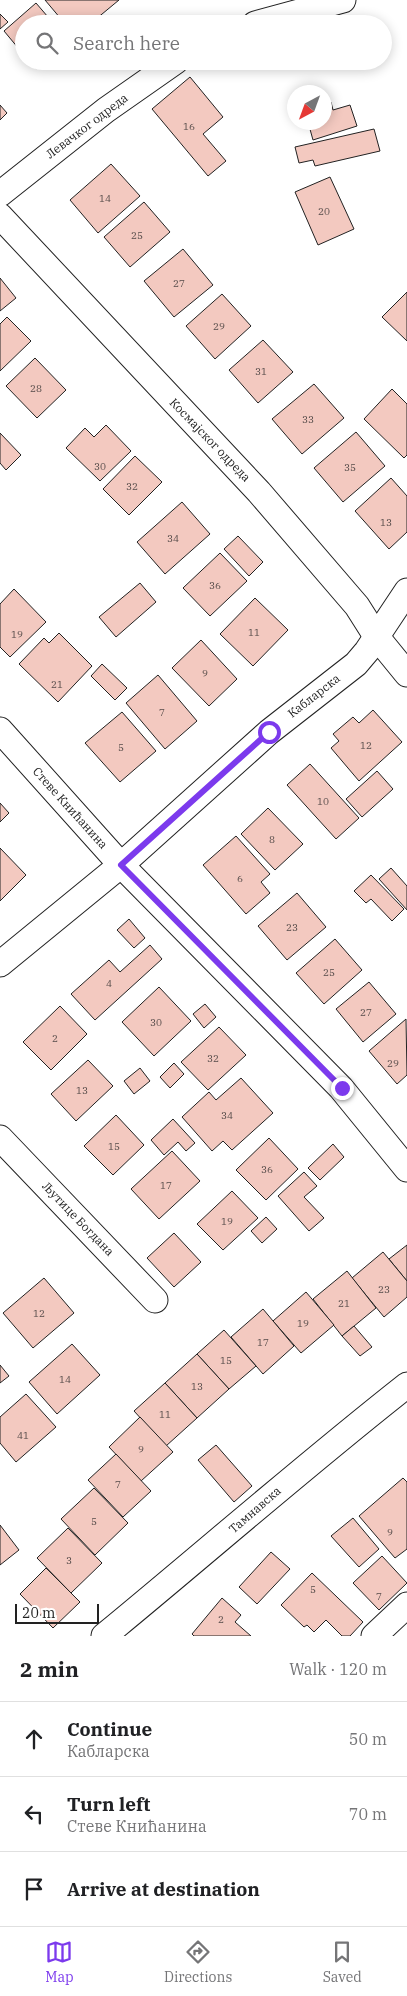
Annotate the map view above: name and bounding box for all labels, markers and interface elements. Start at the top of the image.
search box [15,15,392,70]
icon: search [33,29,61,57]
text: Search here [73,31,180,55]
north arrow [287,85,332,130]
street label: Левачког одреда [43,90,131,161]
house number: 16 [183,120,195,133]
house number: 14 [99,192,111,205]
house number: 20 [318,205,330,218]
house number: 25 [131,229,143,242]
house number: 27 [173,277,185,290]
house number: 29 [213,320,225,333]
house number: 31 [255,365,267,378]
house number: 28 [30,382,42,395]
street label: Космајског одреда [167,395,254,485]
house number: 33 [302,413,314,426]
house number: 30 [94,460,106,473]
house number: 35 [344,461,356,474]
house number: 32 [126,480,138,493]
house number: 13 [380,516,392,529]
house number: 34 [167,532,179,545]
house number: 36 [209,579,221,592]
house number: 11 [248,626,260,639]
house number: 19 [11,628,23,641]
house number: 9 [202,667,208,680]
street label: Кабларска [285,670,343,721]
house number: 21 [51,678,63,691]
house number: 7 [159,706,165,719]
route start [258,721,281,744]
house number: 12 [360,739,372,752]
house number: 5 [118,741,124,754]
street label: Стеве Книћанина [30,764,111,852]
house number: 10 [317,795,329,808]
house number: 8 [269,833,275,846]
house number: 6 [237,872,243,885]
house number: 23 [286,921,298,934]
house number: 25 [323,966,335,979]
house number: 4 [106,977,112,990]
house number: 27 [360,1006,372,1019]
house number: 30 [150,1016,162,1029]
house number: 2 [52,1032,58,1045]
house number: 32 [207,1052,219,1065]
house number: 29 [387,1057,399,1070]
route end [331,1077,354,1100]
house number: 13 [76,1084,88,1097]
house number: 34 [221,1109,233,1122]
house number: 15 [108,1140,120,1153]
house number: 36 [261,1163,273,1176]
street label: Љутице Богдана [39,1179,118,1259]
house number: 17 [160,1179,172,1192]
house number: 19 [221,1215,233,1228]
house number: 23 [378,1283,390,1296]
house number: 21 [338,1297,350,1310]
house number: 12 [33,1307,45,1320]
house number: 19 [297,1317,309,1330]
house number: 17 [257,1336,269,1349]
house number: 15 [220,1354,232,1367]
house number: 14 [59,1373,71,1386]
house number: 13 [191,1380,203,1393]
house number: 11 [159,1408,171,1421]
house number: 41 [17,1429,29,1442]
house number: 9 [138,1443,144,1456]
house number: 7 [115,1478,121,1491]
street label: Тамнавска [226,1483,284,1536]
house number: 5 [91,1515,97,1528]
house number: 9 [387,1526,393,1539]
house number: 3 [66,1554,72,1567]
house number: 5 [310,1583,316,1596]
house number: 7 [376,1590,382,1603]
scale bar [15,1601,99,1624]
text: 20 m [22,1604,55,1622]
house number: 2 [218,1613,224,1626]
text: 2 min [20,1655,79,1683]
text: Walk · 120 m [289,1659,387,1679]
text: Continue [67,1717,152,1741]
icon: ahead [20,1725,48,1753]
text: 50 m [349,1729,387,1749]
text: Кабларска [67,1741,150,1761]
text: Turn left [67,1792,150,1816]
icon: left [20,1800,48,1828]
text: 70 m [349,1804,387,1824]
text: Стеве Книћанина [67,1816,207,1836]
icon: arrive [20,1875,48,1903]
text: Arrive at destination [67,1877,260,1901]
tab: Map [45,1938,74,1986]
tab: Directions [164,1938,232,1986]
tab: Saved [323,1938,362,1986]

